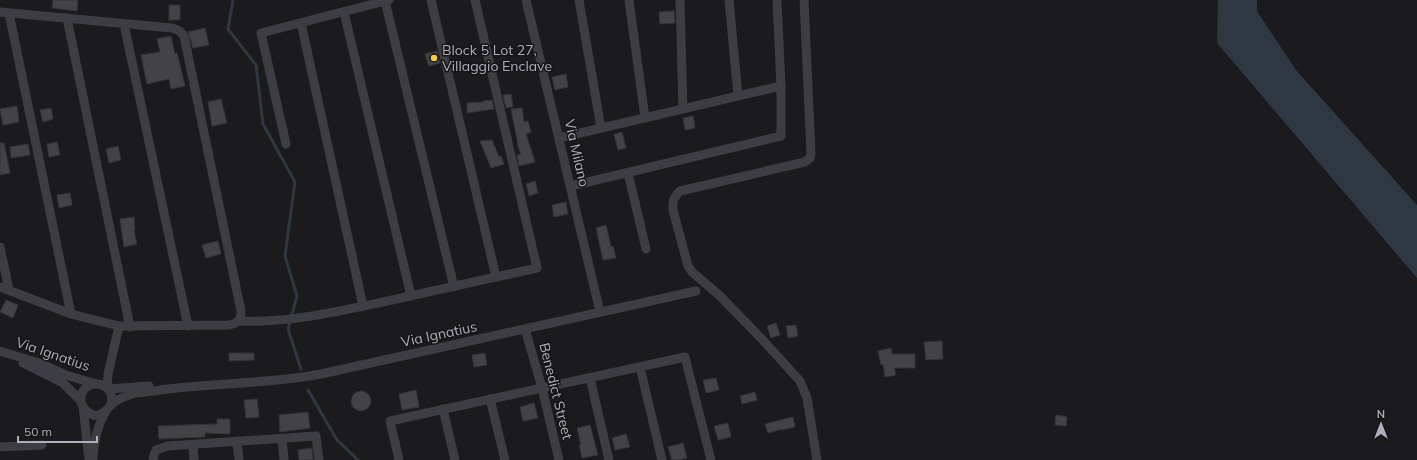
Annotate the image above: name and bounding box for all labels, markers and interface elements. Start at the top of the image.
place label: Block 5 Lot 27, Villaggio Enclave [442,41,552,75]
marker: Block 5 Lot 27, Villaggio Enclave [429,53,439,63]
street label: Via Milano [561,118,593,188]
street label: Via Ignatius [399,317,479,351]
street label: Via Ignatius [14,333,92,375]
street label: Benedict Street [535,341,577,441]
north arrow [1361,404,1401,444]
text: N [1377,407,1385,421]
scale bar [18,418,97,444]
text: 50 m [24,424,52,439]

